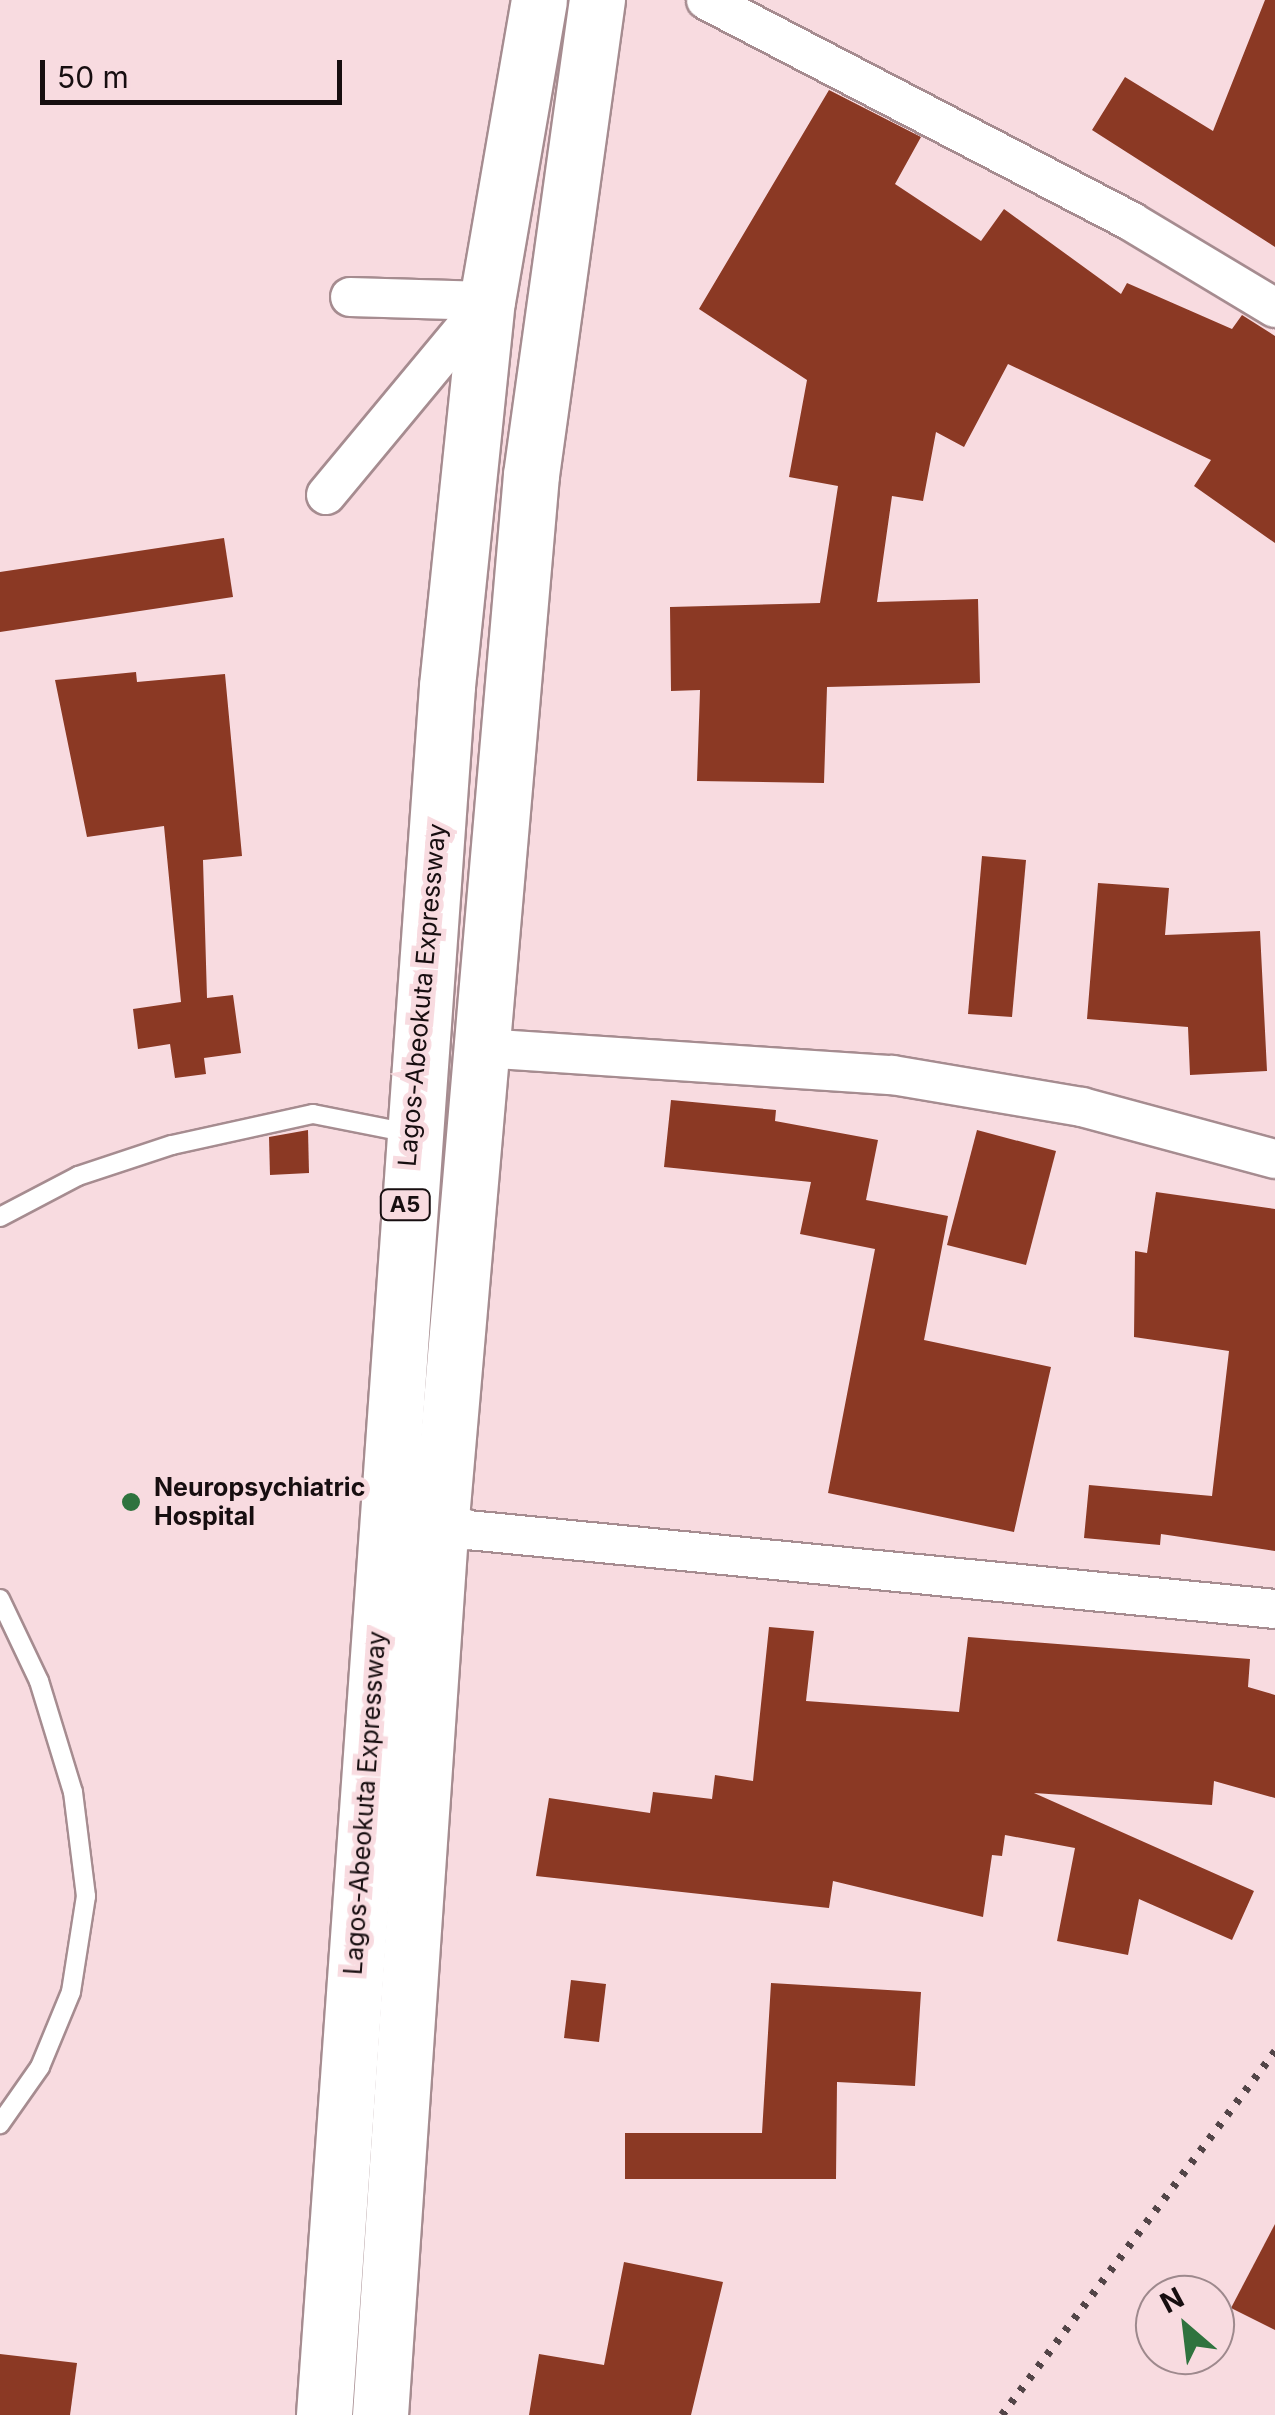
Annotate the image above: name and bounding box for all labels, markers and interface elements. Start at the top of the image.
scale bar [45,40,348,102]
text: 50 m [57,59,129,95]
street label: Lagos-Abeokuta Expressway [392,822,452,1168]
road number: A5 [378,1188,432,1222]
place label: Neuropsychiatric Hospital [154,1473,365,1532]
marker: Neuropsychiatric Hospital [118,1489,144,1515]
street label: Lagos-Abeokuta Expressway [338,1630,392,1976]
north arrow [1135,2275,1235,2375]
text: N [1154,2280,1189,2320]

